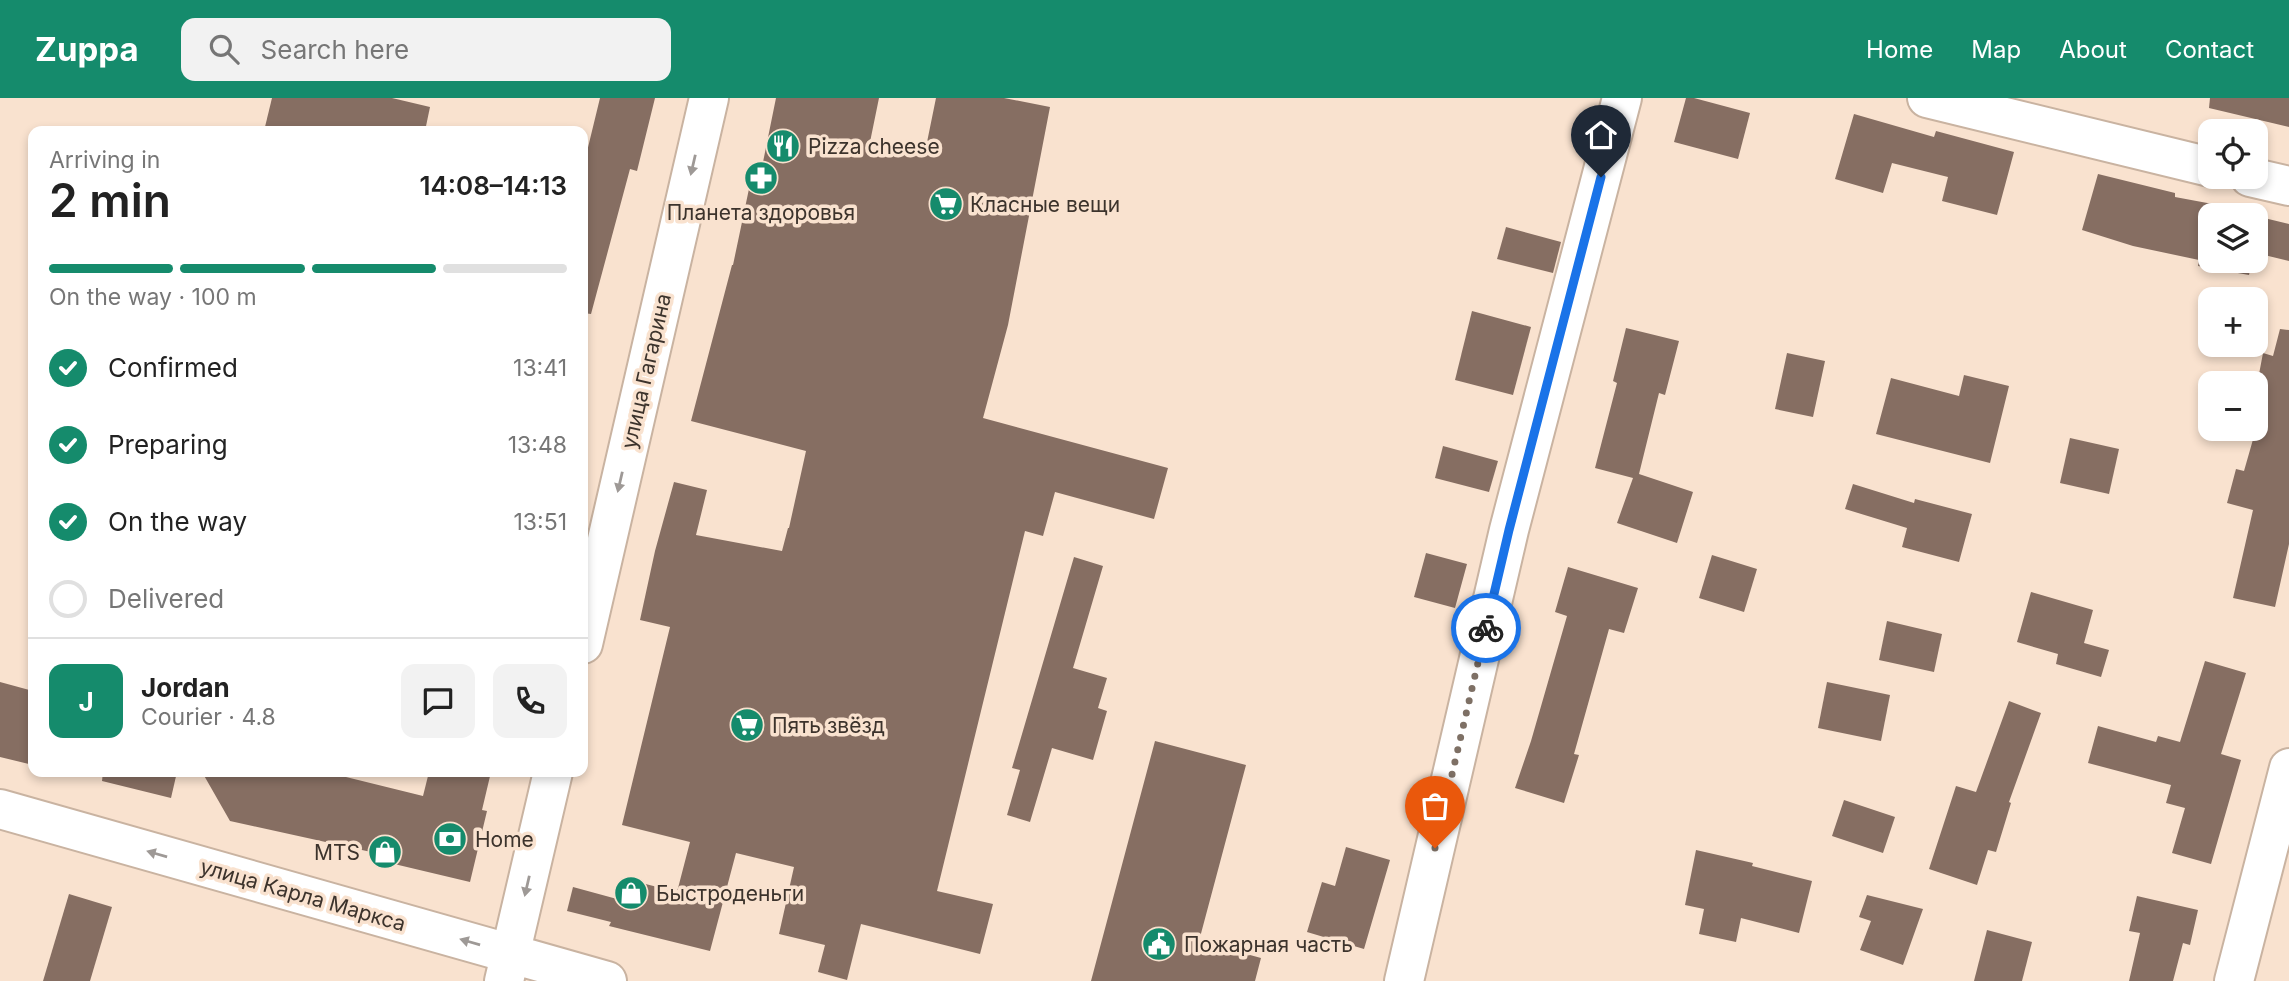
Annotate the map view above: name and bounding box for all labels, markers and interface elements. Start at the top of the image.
search box [181,18,671,81]
text: Zuppa [35,29,139,69]
icon: search [205,30,243,68]
text: Search here [261,34,409,65]
text: Home [1866,35,1933,64]
text: Map [1971,35,2021,64]
text: About [2059,35,2127,64]
text: Contact [2165,35,2254,64]
pin [1571,105,1631,177]
icon: home [1582,116,1620,154]
map controls [2198,119,2268,441]
button: locate [2198,119,2268,189]
restaurant icon: Pizza cheese [764,127,802,165]
place label: Pizza cheese [808,134,940,159]
text: Arriving in [49,146,160,174]
one-way arrow [688,154,699,176]
pharmacy icon: Планета здоровья [742,159,780,197]
text: 14:08–14:13 [419,170,567,201]
text: 2 min [49,172,171,228]
supermarket icon: Класные вещи [927,185,965,223]
place label: Класные вещи [970,192,1120,217]
place label: Планета здоровья [667,200,855,225]
button: layers [2198,203,2268,273]
text: On the way · 100 m [49,283,257,311]
button: + [2198,287,2268,357]
street label: улица Гагарина [616,291,676,451]
icon: check [49,349,87,387]
text: Confirmed [108,352,238,383]
text: 13:41 [513,354,567,382]
button: − [2198,371,2268,441]
icon: check [49,426,87,464]
text: Preparing [108,429,228,460]
text: 13:48 [508,431,567,459]
one-way arrow [614,471,625,493]
icon: check [49,503,87,541]
text: On the way [108,506,247,537]
text: 13:51 [513,508,567,536]
text: Delivered [108,583,224,614]
courier [1451,593,1521,663]
icon: bike [1467,609,1505,647]
button: chat [401,664,475,738]
button: phone [493,664,567,738]
text: Jordan [141,672,230,703]
text: J [78,686,94,717]
text: Courier · 4.8 [141,703,276,731]
supermarket icon: Пять звёзд [728,706,766,744]
place label: Пять звёзд [772,713,885,738]
pin [1405,776,1465,848]
icon: bag [1416,787,1454,825]
bank icon: Home [431,820,469,858]
place label: Home [475,827,534,852]
shop icon: MTS [366,833,404,871]
place label: MTS [314,840,360,865]
one-way arrow [146,848,167,858]
street label: улица Карла Маркса [197,854,409,936]
shop icon: Быстроденьги [612,874,650,912]
one-way arrow [521,875,532,897]
place label: Быстроденьги [656,881,804,906]
public building icon: Пожарная часть [1140,925,1178,963]
place label: Пожарная часть [1184,932,1353,957]
one-way arrow [459,936,481,947]

